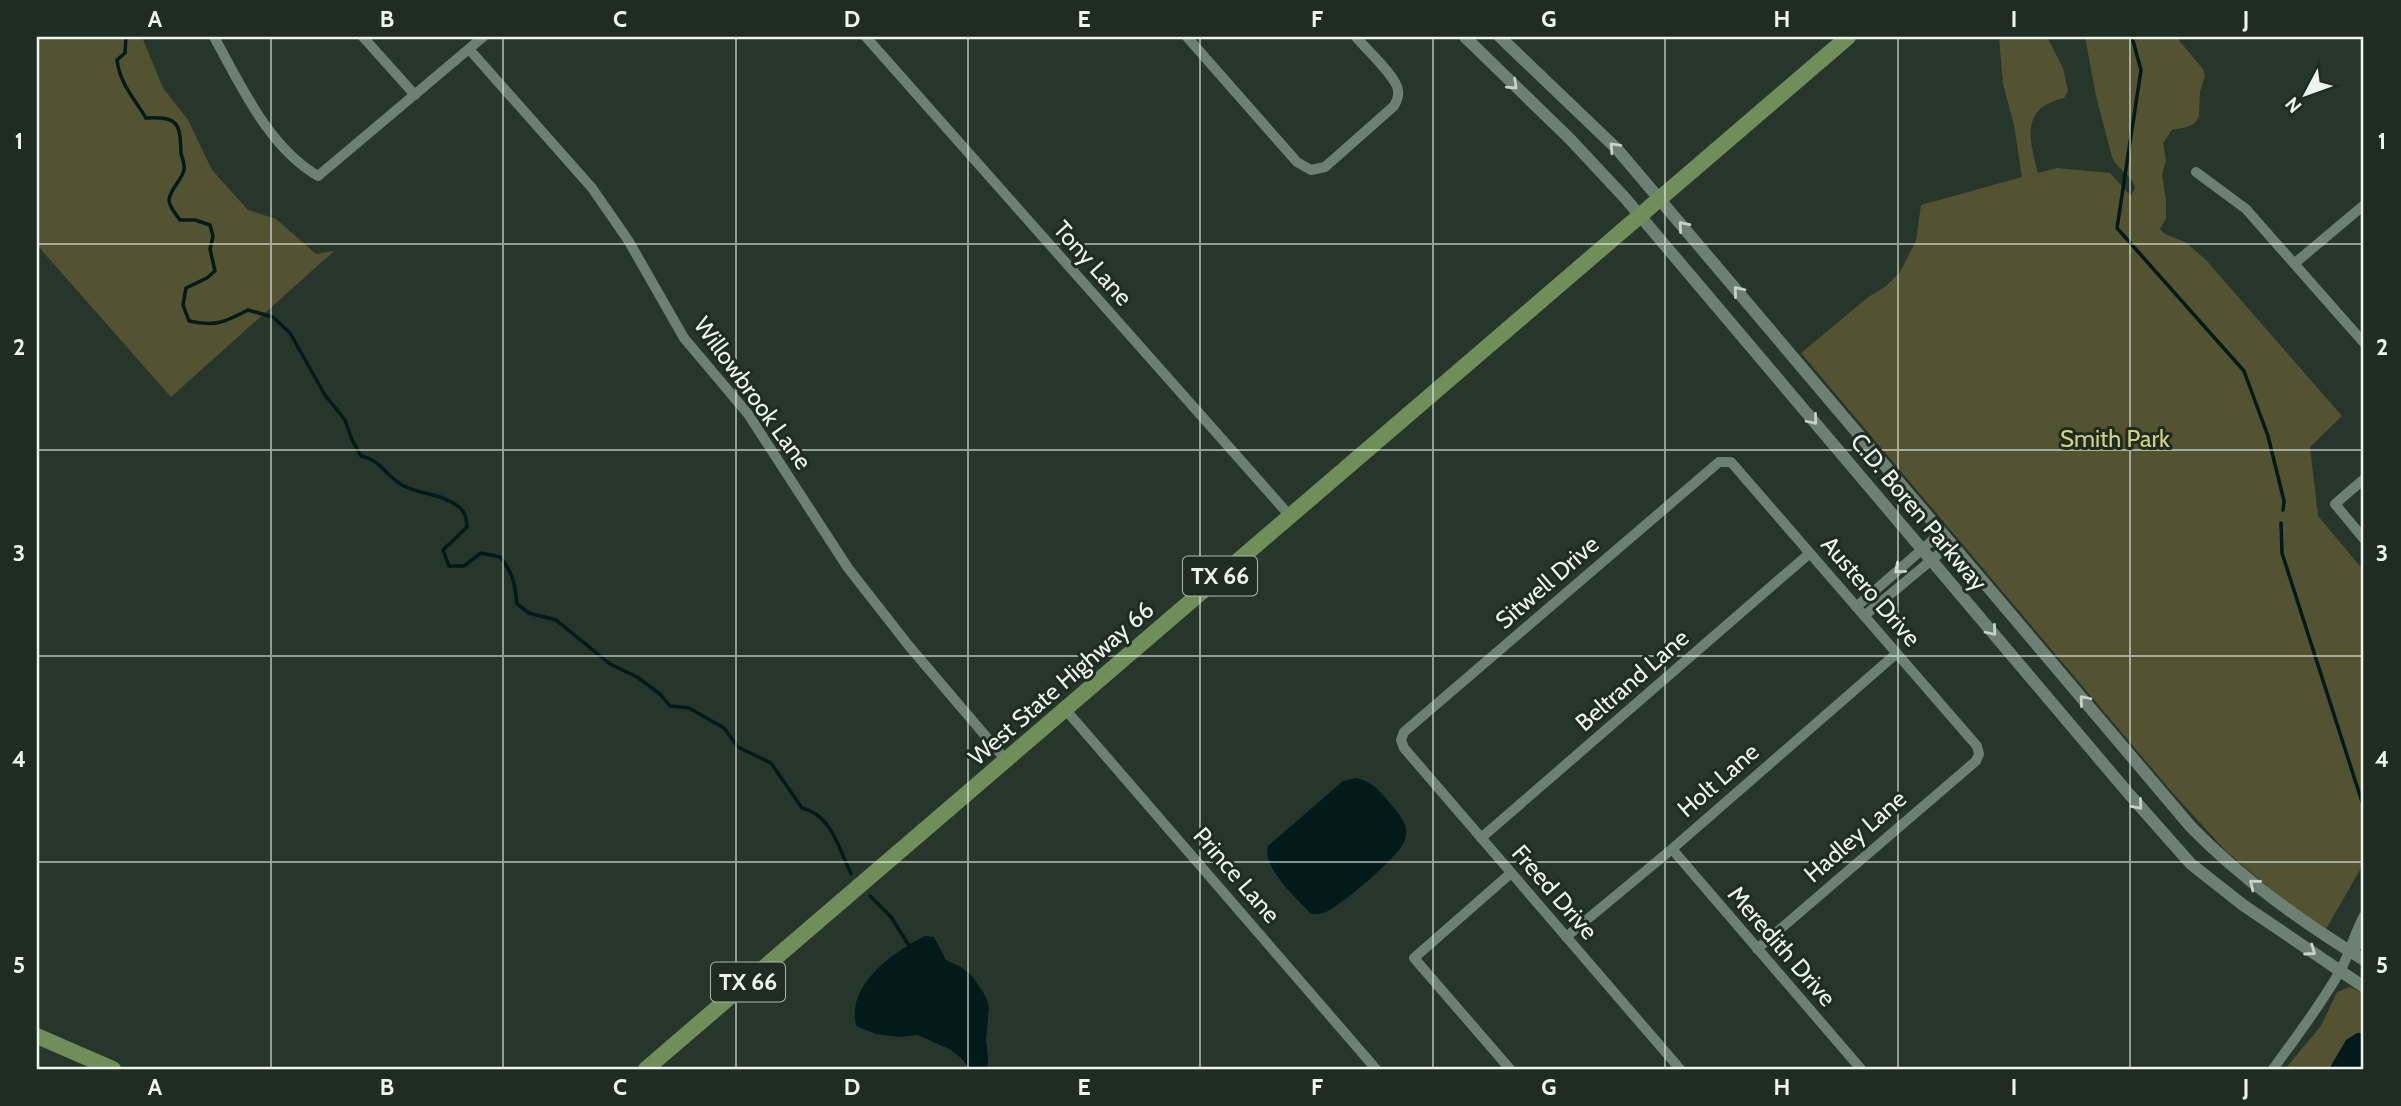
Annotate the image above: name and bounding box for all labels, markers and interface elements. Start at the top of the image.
text: A [148,5,163,33]
text: B [380,5,394,33]
text: C [613,5,627,33]
text: D [844,5,860,33]
text: E [1077,5,1091,33]
text: F [1311,5,1323,33]
text: G [1541,5,1557,33]
text: H [1774,5,1790,33]
text: I [2011,5,2017,33]
text: J [2242,5,2249,33]
north arrow [2272,60,2342,130]
one-way arrow [1505,77,1518,89]
text: N [2280,92,2307,117]
text: 1 [15,127,23,155]
text: 1 [2378,127,2386,155]
one-way arrow [1610,143,1623,156]
street label: Tony Lane [1047,215,1139,311]
one-way arrow [1679,222,1691,235]
one-way arrow [1734,287,1747,299]
street label: Willowbrook Lane [688,311,818,475]
text: 2 [13,333,25,361]
text: 2 [2376,333,2388,361]
one-way arrow [1805,411,1817,424]
park label: Smith Park [2060,424,2170,453]
street label: C.D. Boren Parkway [1845,427,1993,597]
street label: Sitwell Drive [1489,529,1605,635]
street label: Austero Drive [1815,530,1927,652]
text: 3 [13,539,25,567]
text: 3 [2376,539,2388,567]
road number: TX 66 [1183,556,1257,596]
one-way arrow [1894,561,1907,573]
street label: West State Highway 66 [962,595,1160,771]
one-way arrow [1984,622,1996,635]
street label: Beltrand Lane [1569,623,1695,737]
one-way arrow [2080,696,2092,709]
street label: Holt Lane [1671,737,1765,823]
text: 4 [12,745,26,773]
text: 4 [2375,745,2389,773]
street label: Hadley Lane [1798,784,1912,888]
one-way arrow [2130,797,2142,810]
street label: Prince Lane [1188,821,1286,929]
street label: Freed Drive [1506,839,1604,945]
street label: Meredith Drive [1722,880,1842,1012]
one-way arrow [2249,880,2261,893]
one-way arrow [2303,943,2316,955]
text: 5 [13,951,25,979]
text: 5 [2376,951,2388,979]
road number: TX 66 [711,962,785,1001]
text: A [148,1073,163,1101]
text: B [380,1073,394,1101]
text: C [613,1073,627,1101]
text: D [844,1073,860,1101]
text: E [1077,1073,1091,1101]
text: F [1311,1073,1323,1101]
text: G [1541,1073,1557,1101]
text: H [1774,1073,1790,1101]
text: I [2011,1073,2017,1101]
text: J [2242,1073,2249,1101]

